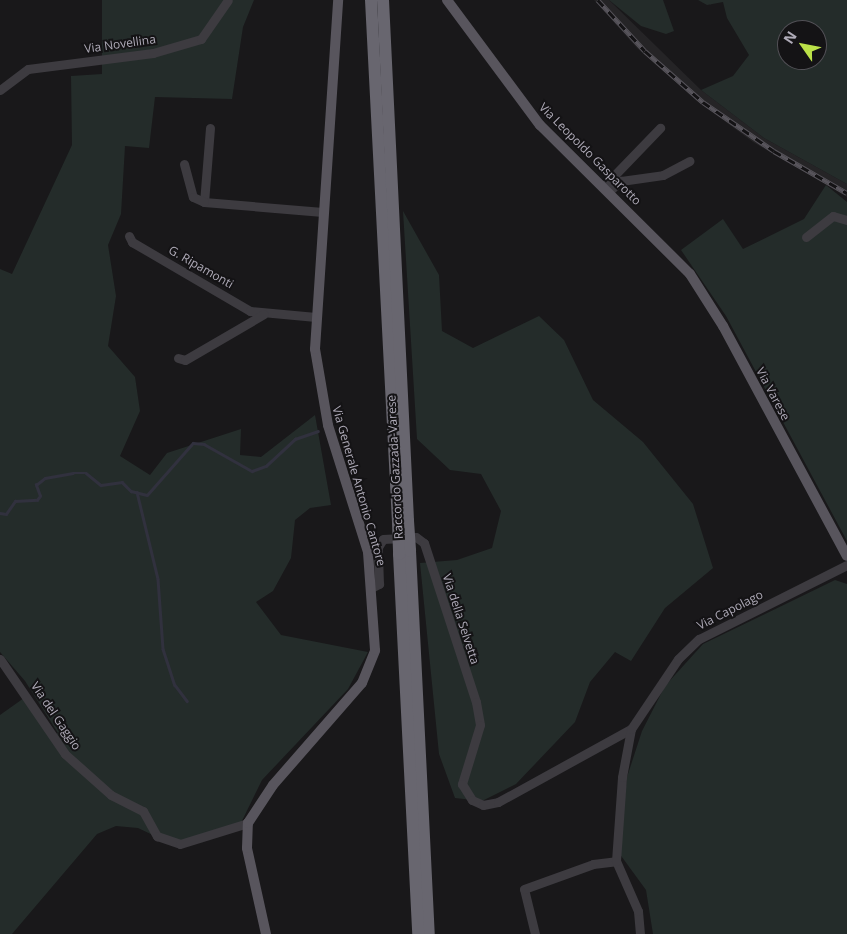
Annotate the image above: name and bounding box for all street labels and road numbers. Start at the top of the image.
street label: Via Novellina [83,32,157,56]
street label: Via Leopoldo Gasparotto [536,100,644,208]
street label: G. Ripamonti [166,243,236,291]
street label: Via Varese [753,365,793,423]
street label: Raccordo Gazzada-Varese [384,394,406,540]
street label: Via Generale Antonio Cantore [329,404,389,568]
street label: Via della Selvetta [440,572,482,666]
street label: Via Capolago [695,587,765,633]
street label: Via del Gaggio [28,679,84,753]

